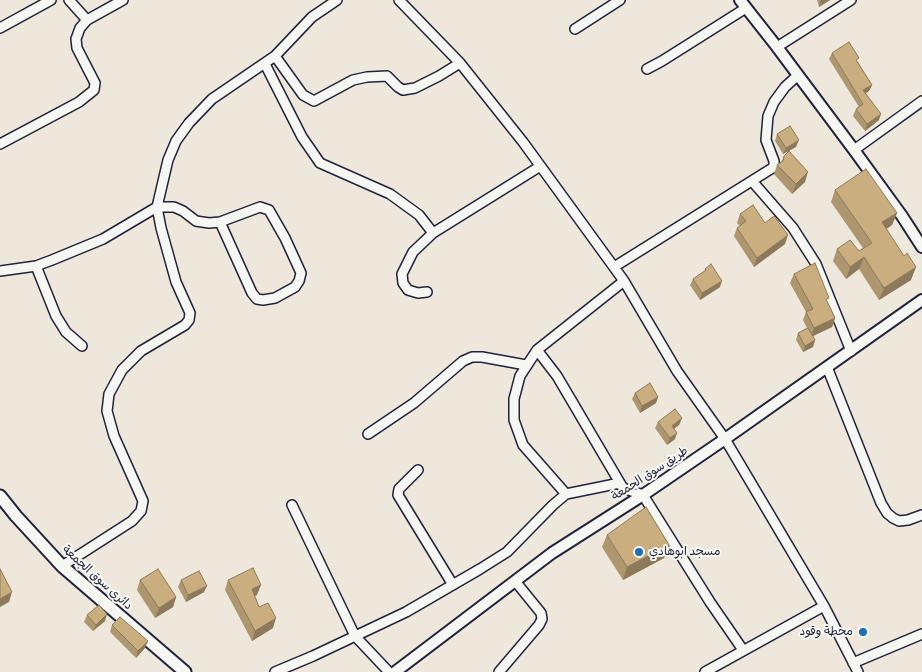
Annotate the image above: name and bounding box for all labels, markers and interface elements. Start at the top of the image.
street label: طريق سوق الجمعة [609,444,691,504]
street label: دائرى سوق الجمعة [59,543,135,613]
place label: مسجد ابوهادي [649,545,720,559]
marker: مسجد ابوهادي [633,546,645,558]
place label: محطة وقود [800,625,853,639]
marker: محطة وقود [857,626,869,638]

